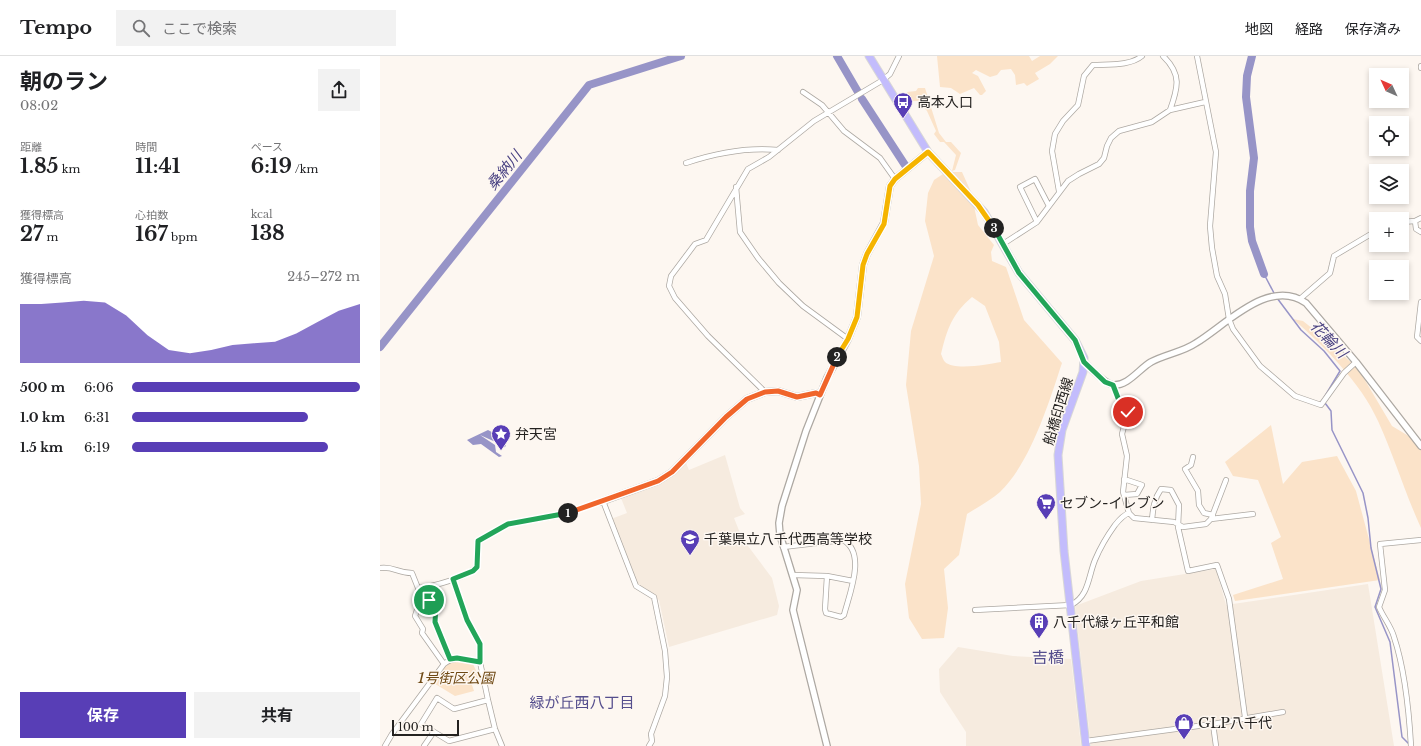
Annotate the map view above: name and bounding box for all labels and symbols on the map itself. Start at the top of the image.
north arrow [1369,68,1409,108]
bus stop icon: 高本入口 [892,91,914,119]
place label: 高本入口 [917,93,973,111]
water label: 桑納川 [482,145,527,193]
pin: 3 [984,218,1004,238]
water label: 花輪川 [1307,316,1353,363]
pin: 2 [827,347,847,367]
street label: 船橋印西線 [1039,375,1077,447]
pin [1111,395,1145,429]
place icon: 弁天宮 [490,423,512,451]
place label: 弁天宮 [515,425,557,443]
supermarket icon: セブン-イレブン [1035,492,1057,520]
place label: セブン-イレブン [1060,494,1164,512]
pin: 1 [558,503,578,523]
school or university icon: 千葉県立八千代西高等学校 [679,528,701,556]
place label: 千葉県立八千代西高等学校 [704,530,872,548]
pin [412,583,446,617]
building icon: 八千代緑ヶ丘平和館 [1028,611,1050,639]
place label: 八千代緑ヶ丘平和館 [1053,613,1179,631]
district label: 吉橋 [1032,647,1064,667]
park label: 1号街区公園 [417,669,496,687]
district label: 緑が丘西八丁目 [529,693,635,712]
shop icon: GLP八千代 [1173,712,1195,740]
place label: GLP八千代 [1198,714,1272,732]
scale bar [392,718,459,737]

